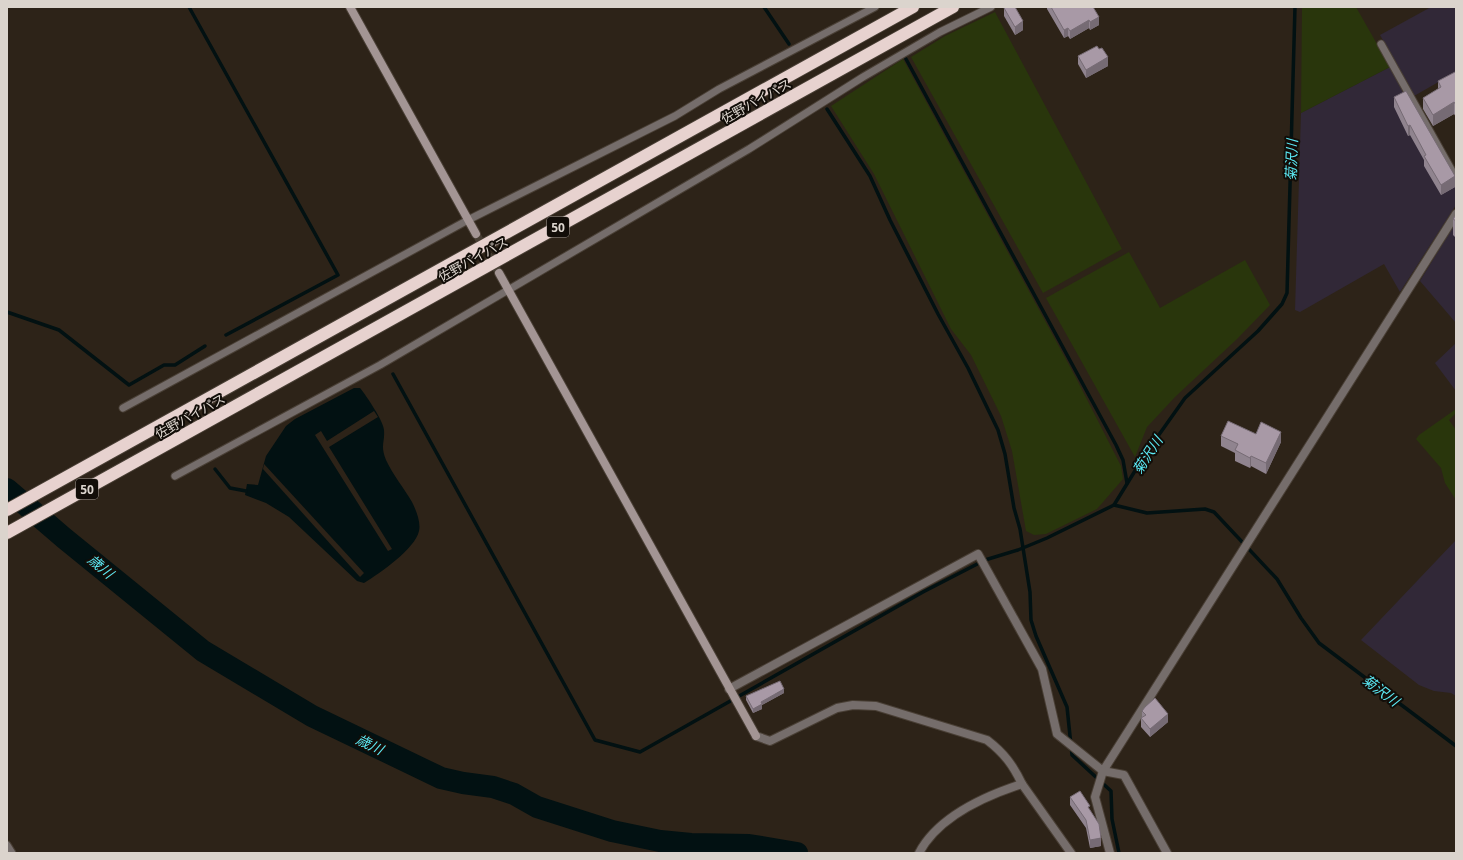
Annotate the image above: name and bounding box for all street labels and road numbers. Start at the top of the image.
street label: 佐野バイパス [718,74,794,128]
road number: 50 [547,217,569,237]
street label: 佐野バイパス [435,232,511,286]
street label: 佐野バイパス [152,389,228,443]
road number: 50 [76,479,98,499]

